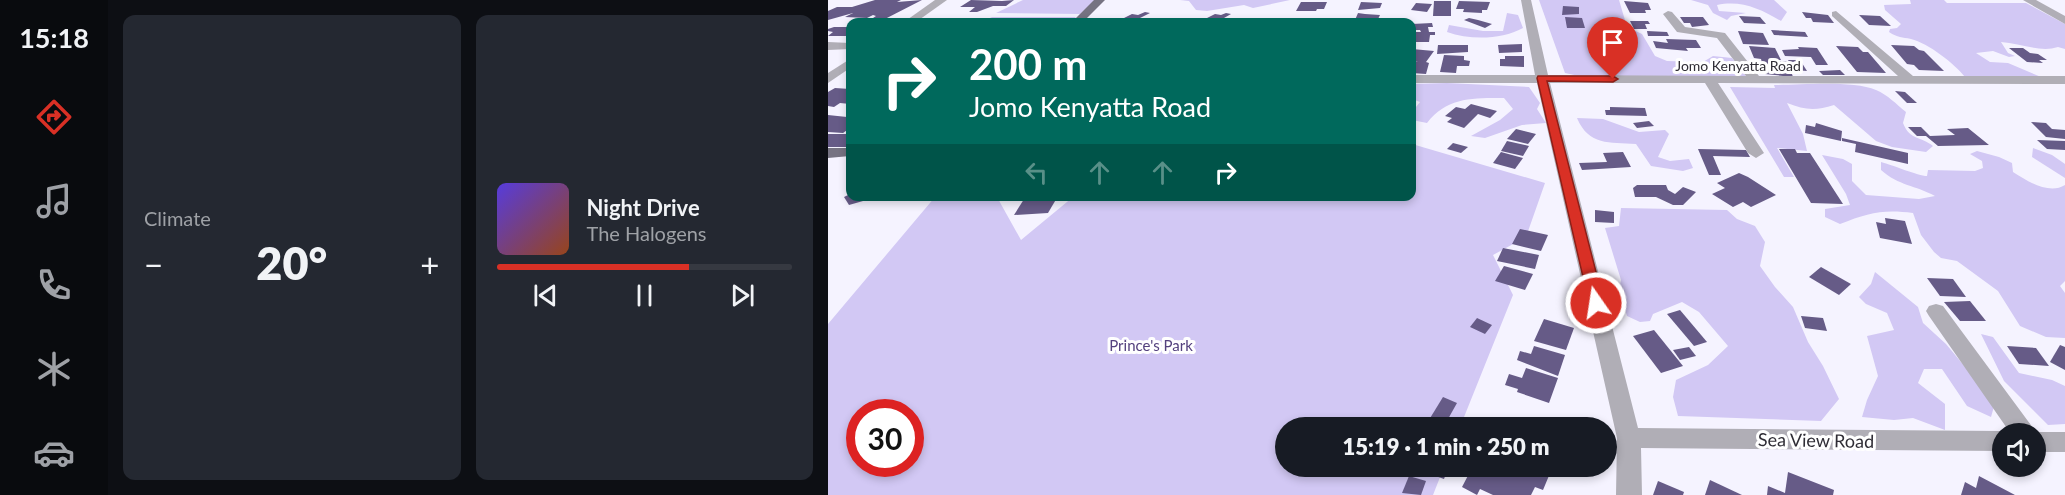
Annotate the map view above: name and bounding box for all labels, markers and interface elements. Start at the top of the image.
pin [1587,17,1638,79]
text: 15:18 [19,21,89,54]
icon: arrive [1596,26,1629,59]
text: 200 m [969,39,1087,89]
icon: right [870,42,948,120]
street label: Jomo Kenyatta Road [1675,57,1801,74]
text: Jomo Kenyatta Road [969,90,1211,123]
icon: directions [33,96,75,138]
icon: left [1020,156,1053,189]
icon: ahead [1083,156,1116,189]
icon: ahead [1146,156,1179,189]
icon: right [1209,156,1242,189]
icon: music [33,180,75,222]
text: Night Drive [587,194,700,221]
text: Climate [144,206,211,230]
text: The Halogens [587,221,707,245]
text: 20° [256,236,327,290]
text: − [144,244,163,284]
text: + [420,244,439,284]
icon: phone [33,264,75,306]
position arrow [1564,271,1628,335]
icon: previous [529,279,562,312]
icon: pause [628,279,661,312]
icon: next [726,279,759,312]
park label: Prince's Park [1109,336,1193,354]
icon: climate [33,348,75,390]
speed limit sign: 30 [846,399,924,477]
map controls [1992,423,2046,477]
button: sound [1992,423,2046,477]
street label: Sea View Road [1758,428,1874,452]
icon: car [33,432,75,474]
text: 15:19 · 1 min · 250 m [1343,433,1549,460]

